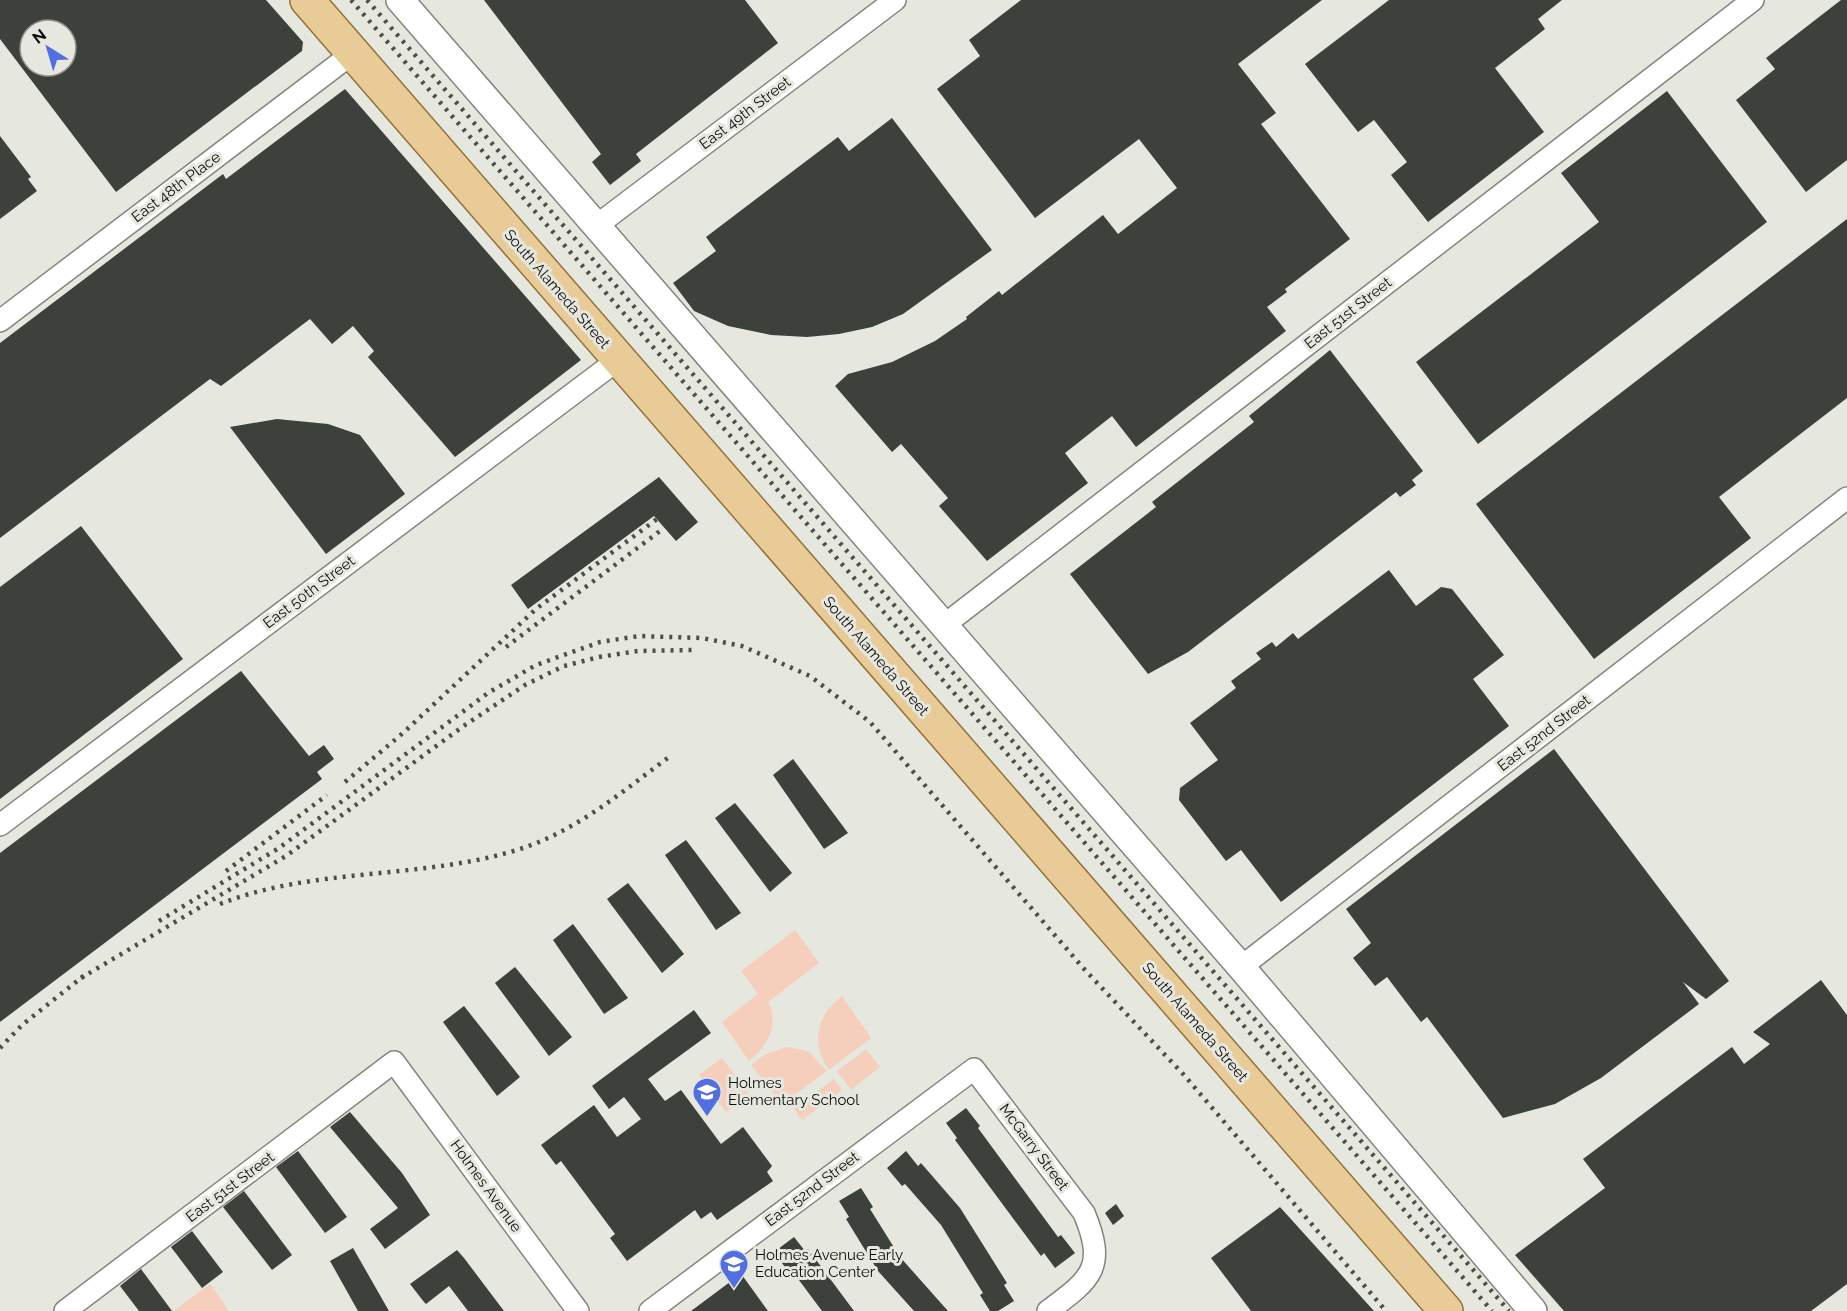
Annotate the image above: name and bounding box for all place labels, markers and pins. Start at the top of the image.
place label: Holmes Elementary School [728,1074,860,1109]
school or university icon: Holmes Elementary School [691,1076,723,1118]
place label: Holmes Avenue Early Education Center [755,1246,903,1281]
school or university icon: Holmes Avenue Early Education Center [718,1248,750,1290]

